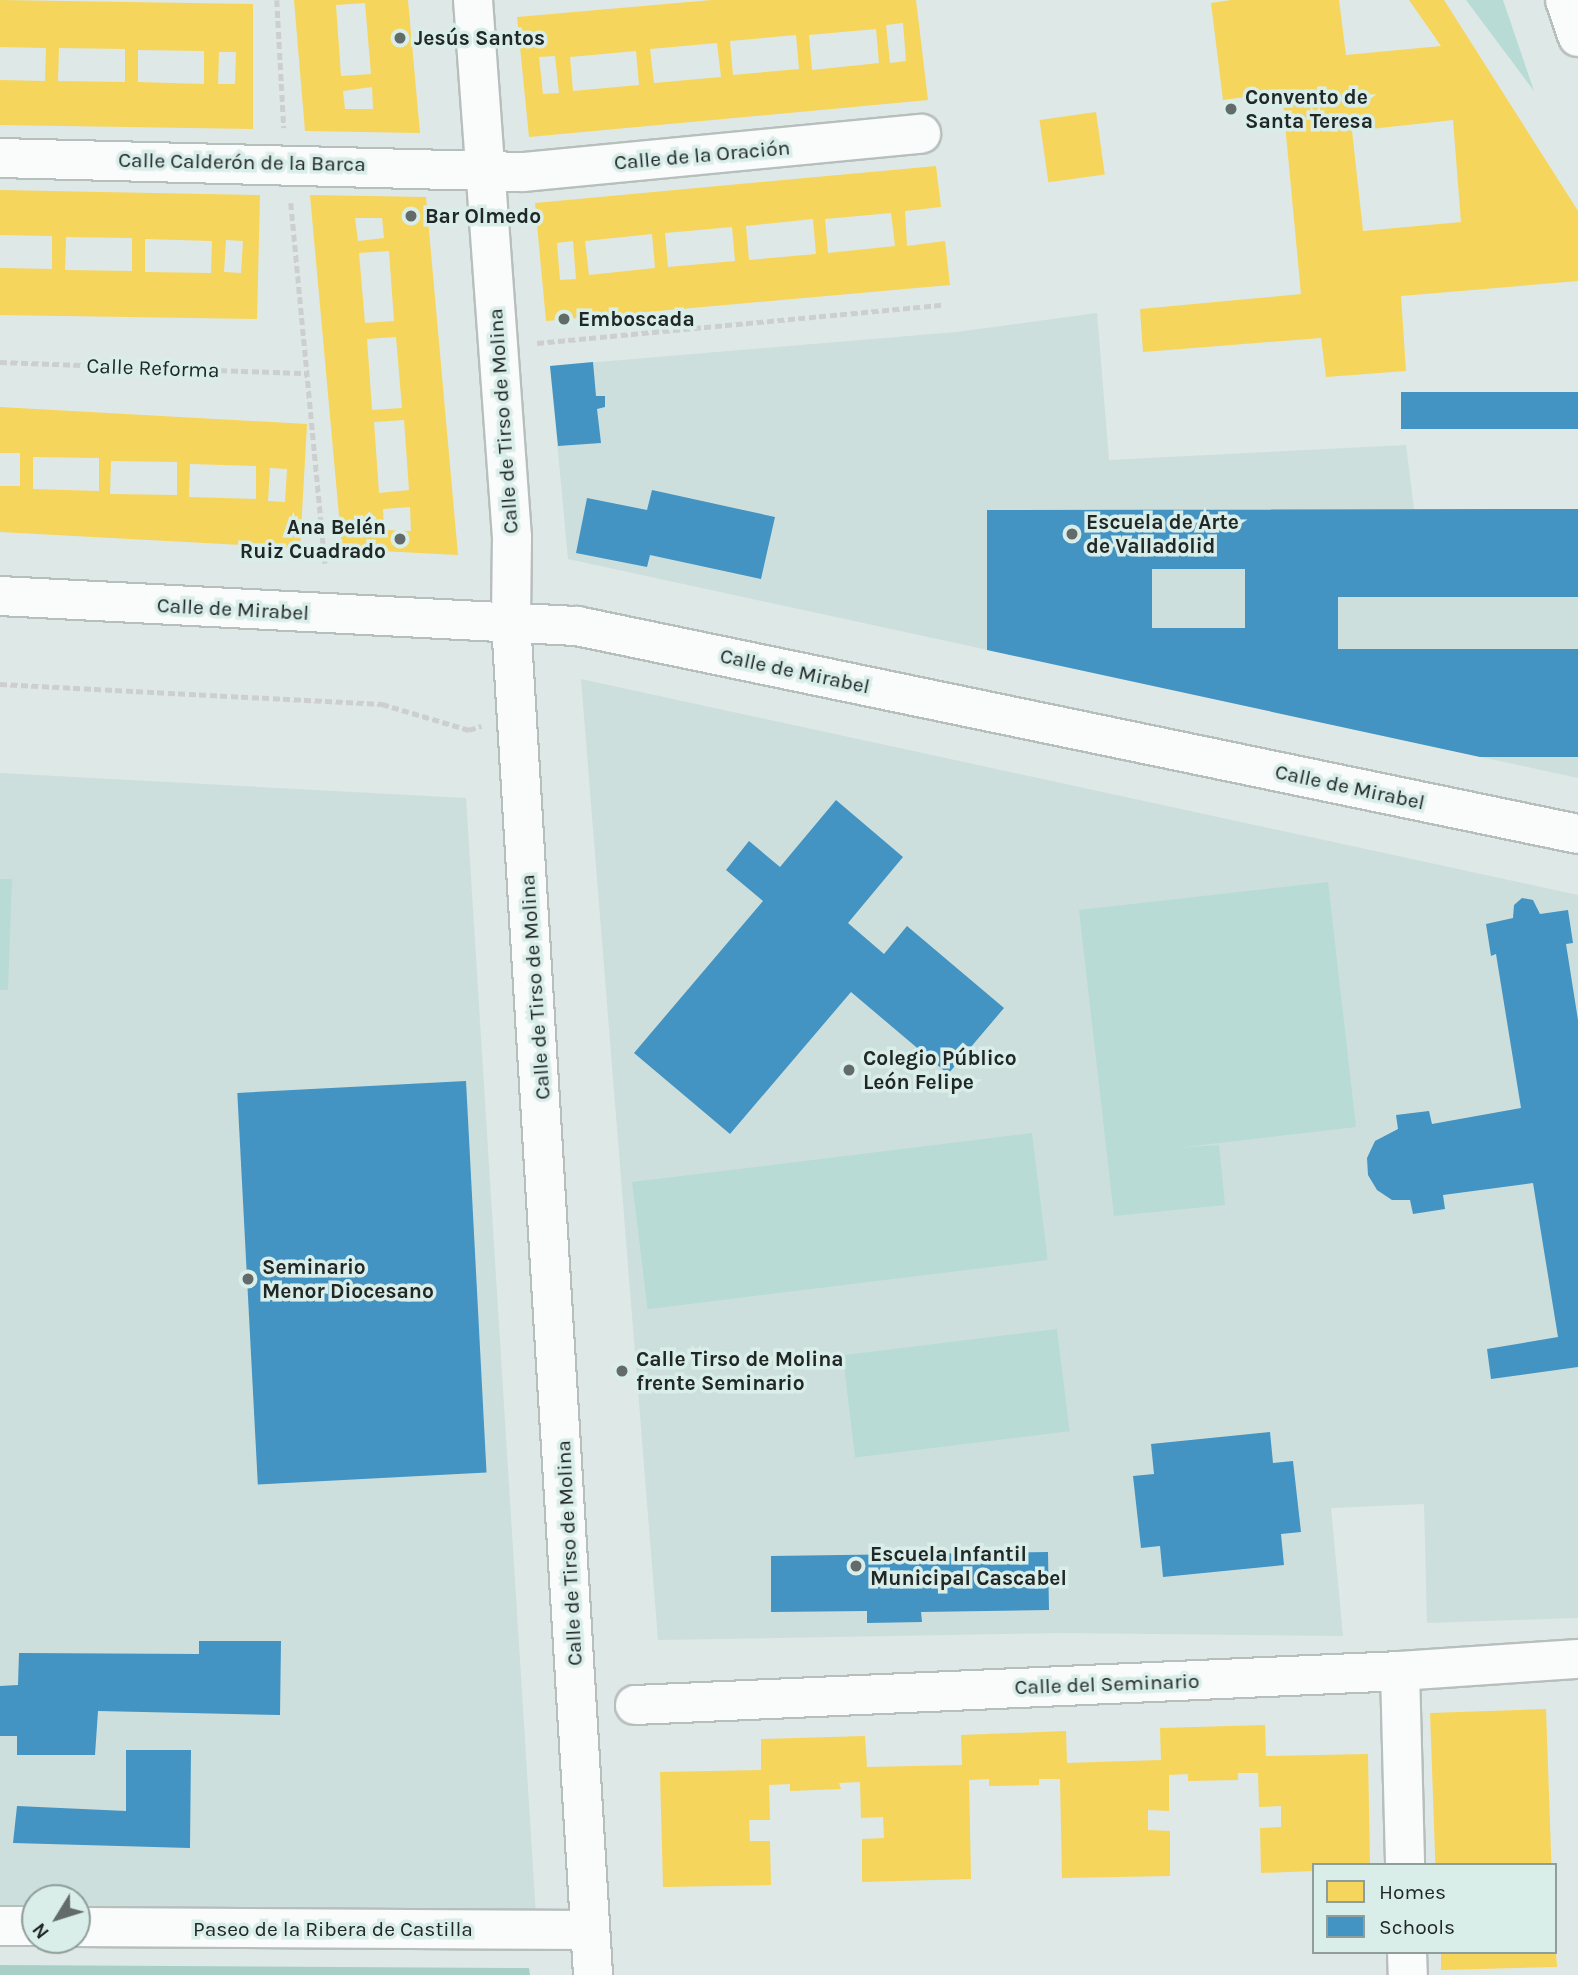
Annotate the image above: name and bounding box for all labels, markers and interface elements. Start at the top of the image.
place label: Jesús Santos [414,25,545,51]
marker: Jesús Santos [392,30,408,46]
place label: Convento de Santa Teresa [1245,84,1373,134]
marker: Convento de Santa Teresa [1223,101,1239,117]
street label: Calle de la Oración [613,135,791,175]
street label: Calle Calderón de la Barca [118,147,366,177]
place label: Bar Olmedo [425,203,541,229]
marker: Bar Olmedo [403,208,419,224]
place label: Emboscada [578,306,695,332]
street label: Calle de Tirso de Molina [483,307,523,535]
marker: Emboscada [556,311,572,327]
street label: Calle Reforma [86,353,220,383]
place label: Escuela de Arte de Valladolid [1086,509,1239,559]
place label: Ana Belén Ruiz Cuadrado [240,514,386,564]
marker: Escuela de Arte de Valladolid [1064,526,1080,542]
marker: Ana Belén Ruiz Cuadrado [392,531,408,547]
street label: Calle de Mirabel [156,592,310,626]
street label: Calle de Mirabel [718,643,872,699]
street label: Calle de Mirabel [1273,759,1427,815]
street label: Calle de Tirso de Molina [515,873,555,1101]
place label: Colegio Público León Felipe [863,1045,1017,1095]
marker: Colegio Público León Felipe [841,1062,857,1078]
place label: Seminario Menor Diocesano [262,1254,434,1304]
marker: Seminario Menor Diocesano [240,1271,256,1287]
place label: Calle Tirso de Molina frente Seminario [636,1346,844,1396]
marker: Calle Tirso de Molina frente Seminario [614,1363,630,1379]
street label: Calle de Tirso de Molina [551,1440,587,1666]
place label: Escuela Infantil Municipal Cascabel [870,1541,1067,1591]
marker: Escuela Infantil Municipal Cascabel [848,1558,864,1574]
street label: Calle del Seminario [1014,1668,1200,1700]
legend [1312,1863,1557,1954]
text: Homes [1379,1880,1446,1904]
north arrow [21,1884,91,1954]
text: Schools [1379,1915,1455,1939]
street label: Paseo de la Ribera de Castilla [193,1916,473,1942]
text: N [28,1919,54,1943]

